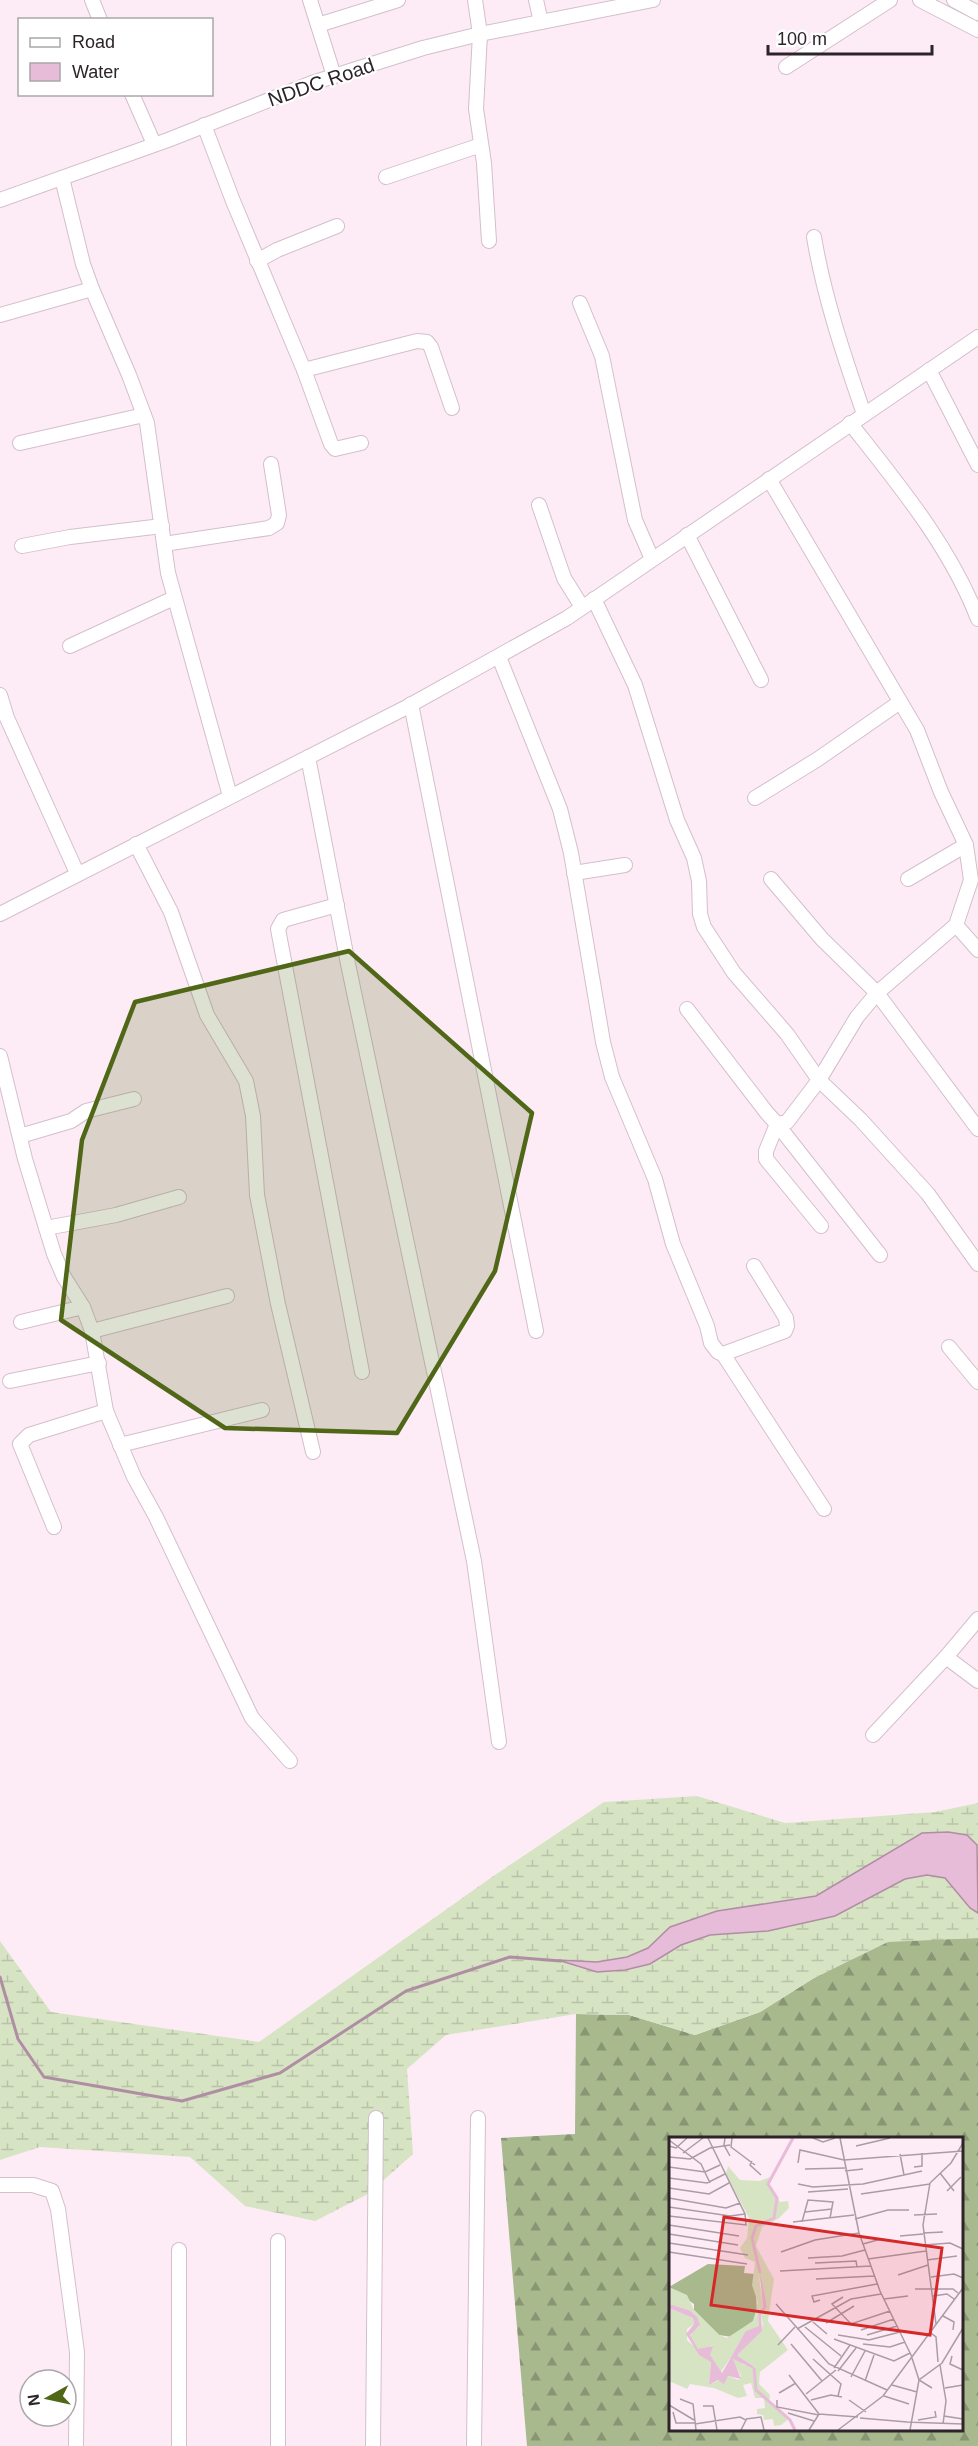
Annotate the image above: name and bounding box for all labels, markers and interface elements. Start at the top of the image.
legend [18,18,213,96]
scale bar [768,18,932,56]
text: 100 m [777,29,827,49]
text: Road [72,32,115,52]
street label: NDDC Road [265,54,377,110]
text: Water [72,62,119,82]
inset map [669,2137,963,2431]
north arrow [18,2368,78,2428]
text: N [24,2393,43,2407]

